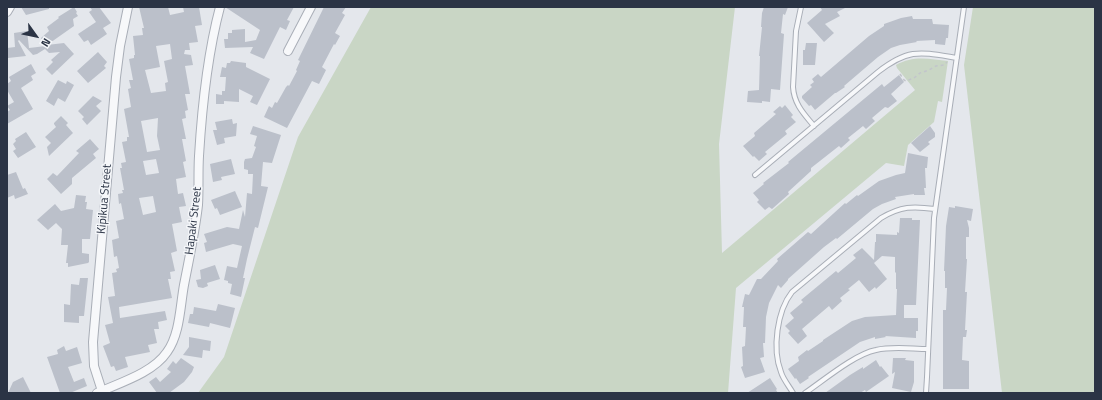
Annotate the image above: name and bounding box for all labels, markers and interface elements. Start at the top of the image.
north arrow [16,16,56,56]
text: N [37,35,55,50]
street label: Kipikua Street [95,163,115,235]
street label: Hapaki Street [183,186,205,256]

